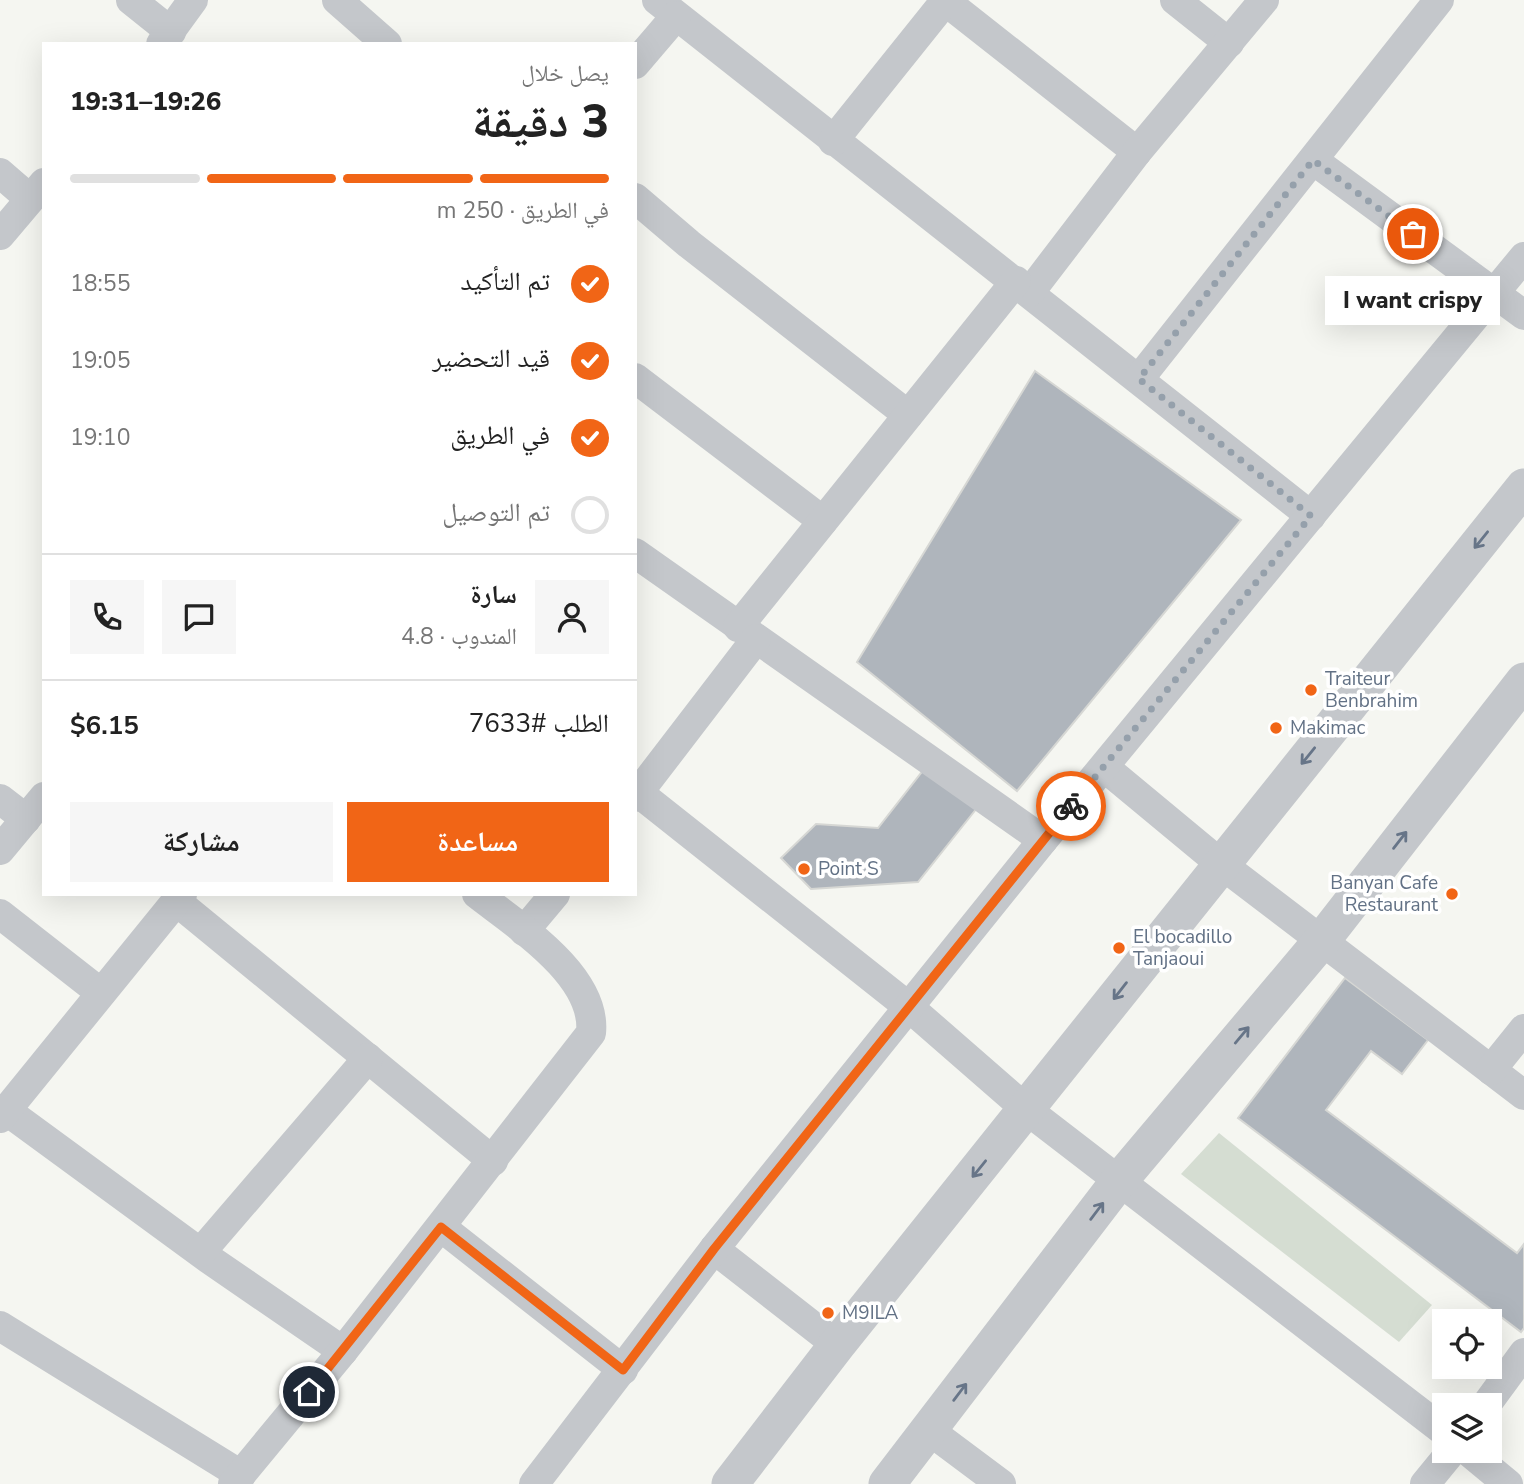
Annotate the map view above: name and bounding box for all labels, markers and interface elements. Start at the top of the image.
text: يصل خلال [521,58,609,89]
text: 19:26–19:31 [70,84,221,119]
text: 3 دقيقة [472,90,609,153]
text: في الطريق · 250 m [437,195,609,226]
pin [1383,204,1443,264]
icon: bag [1394,215,1432,253]
text: تم التأكيد [461,264,550,299]
icon: check [571,265,609,303]
text: 18:55 [70,268,130,299]
callout: I want crispy [1326,276,1500,325]
text: I want crispy [1343,285,1482,316]
text: قيد التحضير [432,341,550,376]
icon: check [571,342,609,380]
text: 19:05 [70,345,130,376]
text: في الطريق [450,418,550,453]
icon: check [571,419,609,457]
text: 19:10 [70,422,130,453]
text: تم التوصيل [442,495,550,530]
one-way arrow [1474,531,1489,549]
text: سارة [470,577,517,612]
button: phone [70,580,144,654]
button: chat [162,580,236,654]
button: person [535,580,609,654]
text: المندوب · 4.8 [401,621,517,652]
place label: Traiteur Benbrahim [1325,666,1418,714]
marker: Traiteur Benbrahim [1303,682,1319,698]
text: الطلب #7633 [469,706,609,741]
text: $6.15 [70,708,139,743]
place label: Makimac [1290,715,1366,741]
marker: Makimac [1268,720,1284,736]
one-way arrow [1300,746,1316,764]
courier [1036,771,1106,841]
icon: bike [1052,787,1090,825]
button: مشاركة [70,802,333,882]
button: مساعدة [347,802,609,882]
one-way arrow [1393,831,1408,849]
place label: Point S [818,856,879,882]
marker: Point S [796,861,812,877]
place label: Banyan Cafe Restaurant [1330,870,1438,918]
marker: Banyan Cafe Restaurant [1444,886,1460,902]
place label: El bocadillo Tanjaoui [1133,924,1232,972]
marker: El bocadillo Tanjaoui [1111,940,1127,956]
one-way arrow [1113,982,1128,1000]
one-way arrow [1234,1027,1249,1045]
one-way arrow [971,1160,987,1178]
one-way arrow [1089,1202,1104,1220]
place label: M9ILA [842,1300,898,1326]
marker: M9ILA [820,1305,836,1321]
map controls [1432,1309,1502,1463]
button: locate [1432,1309,1502,1379]
pin [279,1362,339,1422]
icon: home [290,1373,328,1411]
one-way arrow [952,1383,967,1402]
button: layers [1432,1393,1502,1463]

